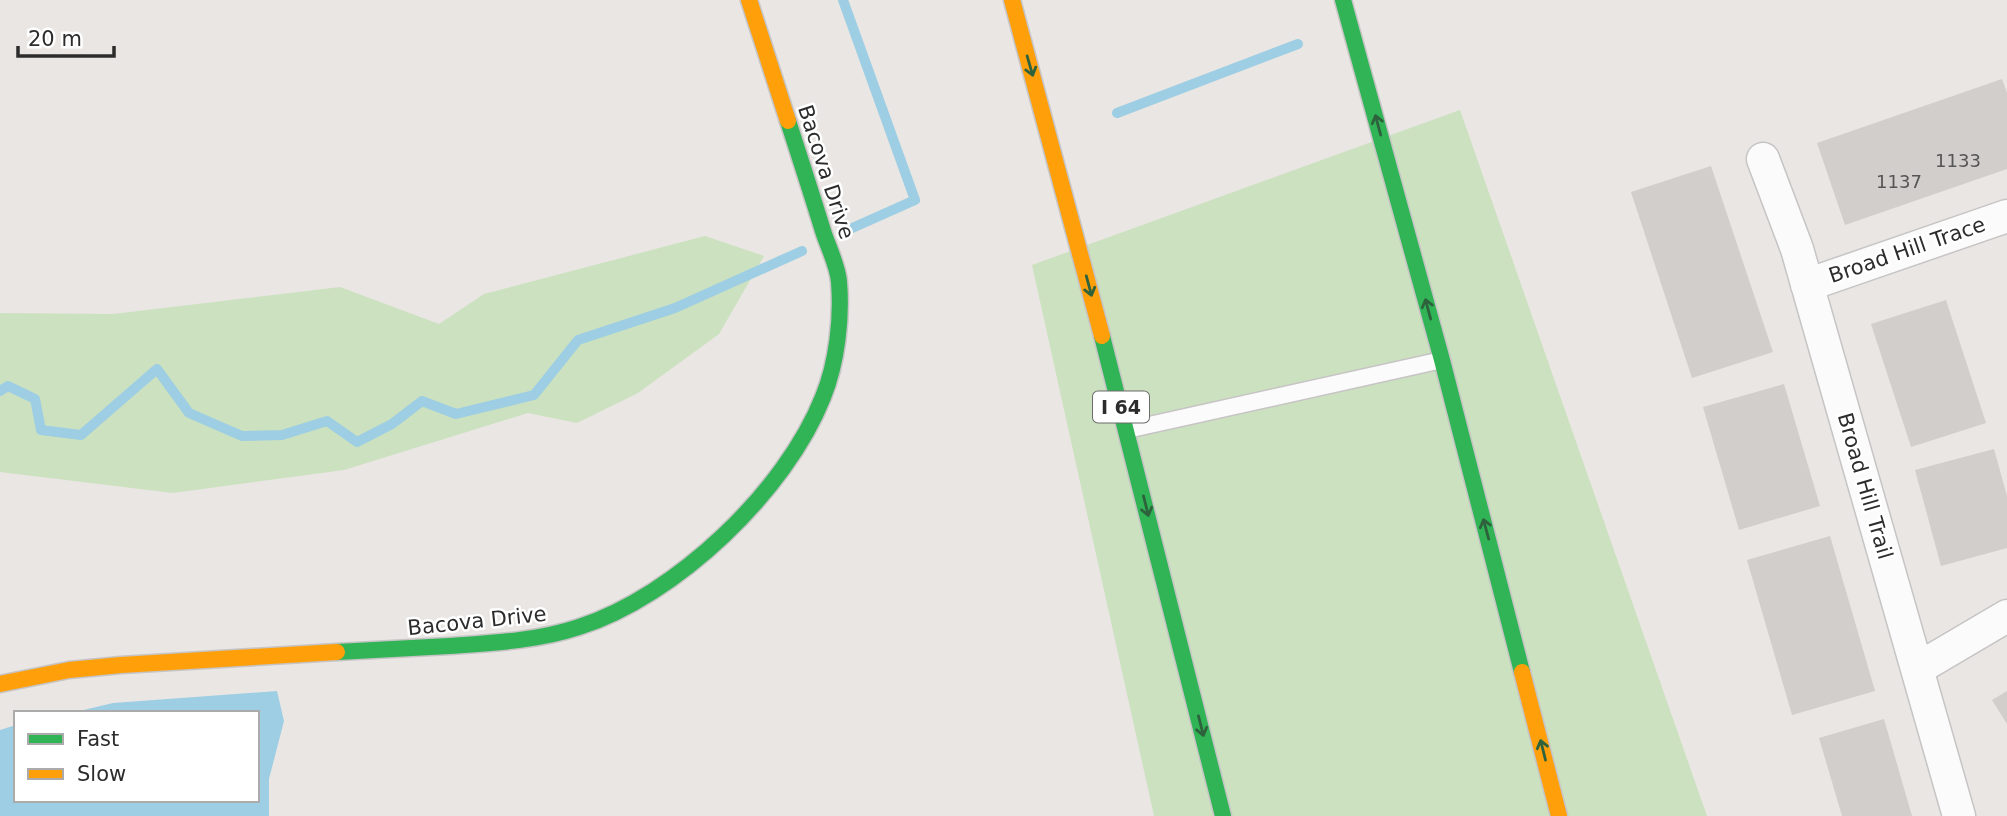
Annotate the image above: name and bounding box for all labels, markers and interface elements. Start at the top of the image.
scale bar [18,14,114,58]
text: 20 m [28,27,82,51]
one-way arrow [1024,54,1037,77]
street label: Bacova Drive [793,102,859,242]
one-way arrow [1371,115,1384,137]
house number: 1133 [1935,150,1981,171]
house number: 1137 [1876,171,1922,192]
street label: Broad Hill Trace [1826,212,1988,288]
one-way arrow [1083,274,1096,296]
one-way arrow [1421,299,1434,321]
road number: I 64 [1093,392,1149,422]
street label: Broad Hill Trail [1833,410,1897,562]
one-way arrow [1140,494,1153,517]
one-way arrow [1479,519,1492,541]
street label: Bacova Drive [406,602,548,640]
legend [14,711,259,802]
one-way arrow [1195,715,1208,737]
text: Fast [77,727,119,751]
one-way arrow [1536,739,1549,762]
text: Slow [77,762,126,786]

